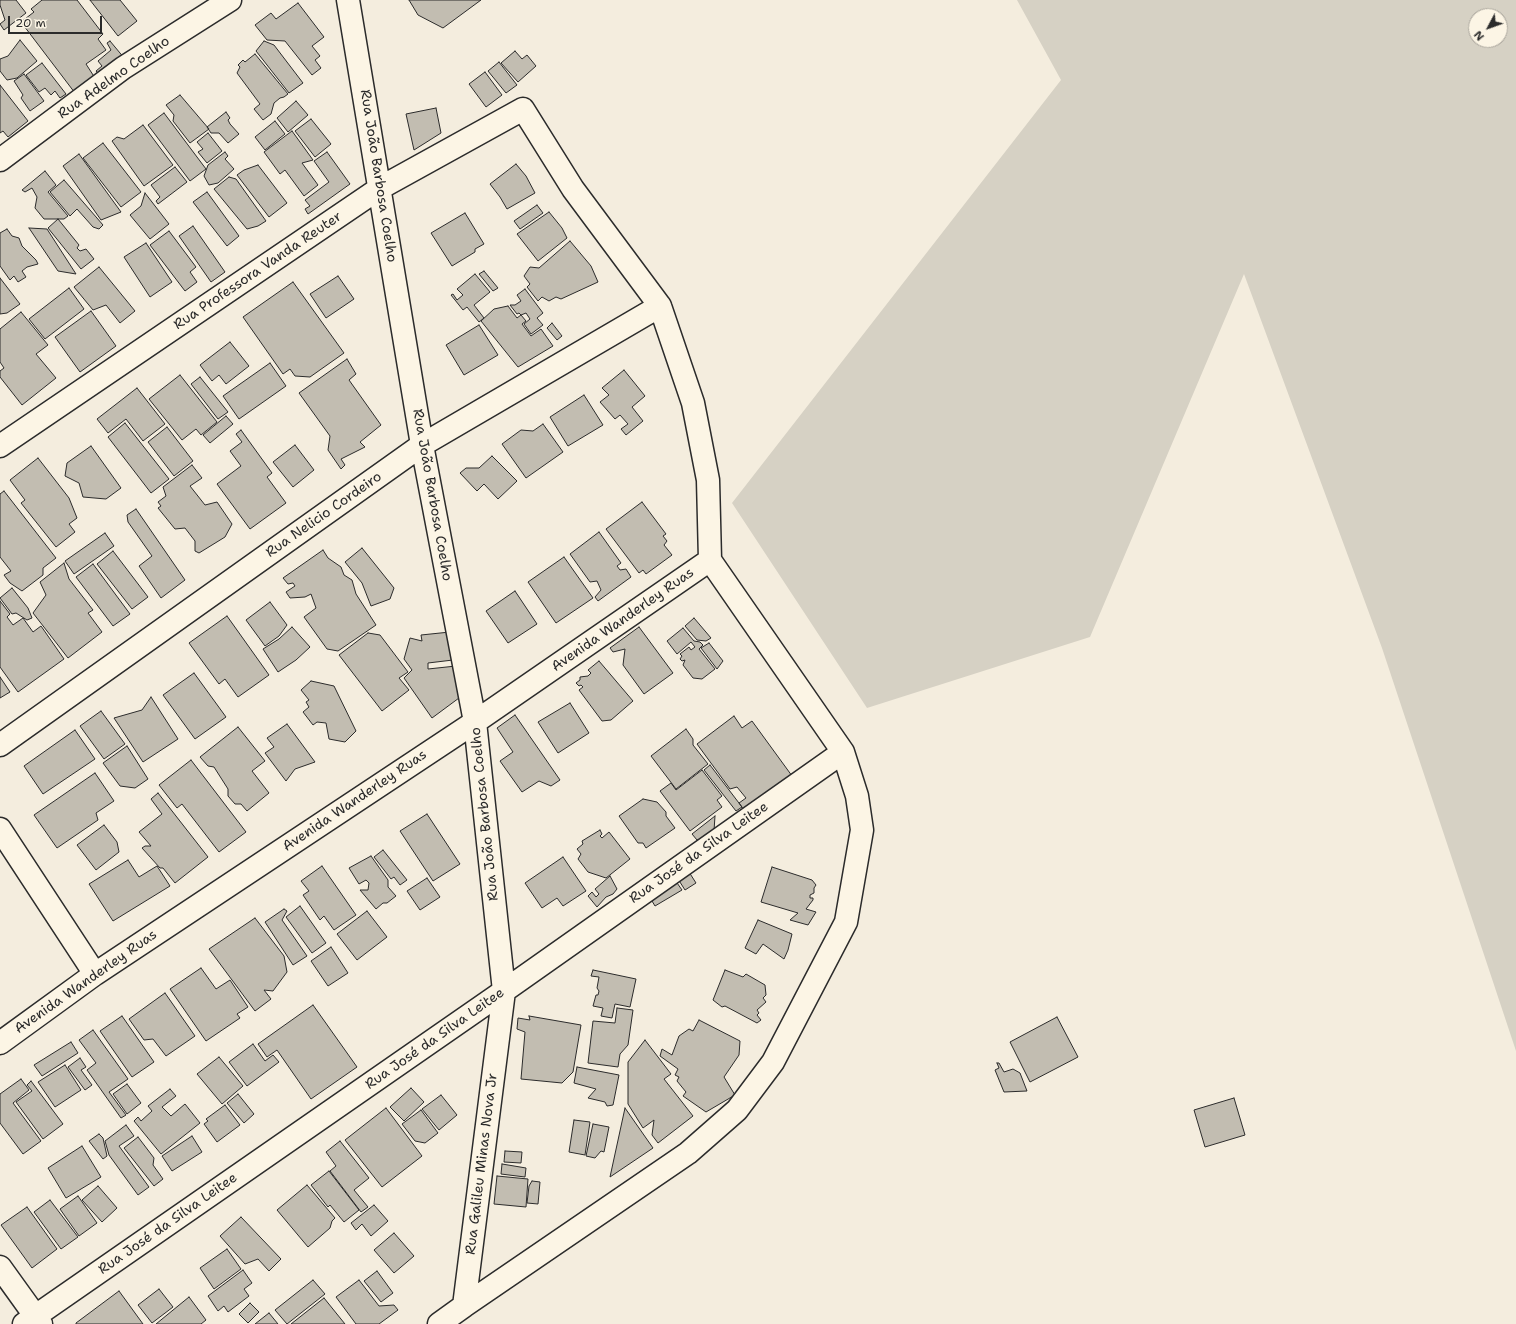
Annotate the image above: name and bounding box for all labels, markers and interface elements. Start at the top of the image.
scale bar [10,8,104,34]
north arrow [1468,8,1508,48]
text: 20 m [15,15,46,31]
text: N [1471,27,1488,44]
street label: Rua Adelmo Coelho [55,33,173,123]
street label: Rua João Barbosa Coelho [356,88,400,264]
street label: Rua Professora Vanda Reuter [171,208,345,334]
street label: Rua João Barbosa Coelho [409,408,455,582]
street label: Rua Nelicio Cordeiro [263,469,385,561]
street label: Avenida Wanderley Ruas [549,564,697,676]
street label: Rua João Barbosa Coelho [468,726,502,902]
street label: Avenida Wanderley Ruas [280,747,430,855]
street label: Rua José da Silva Leitee [626,799,772,907]
street label: Avenida Wanderley Ruas [12,926,160,1038]
street label: Rua José da Silva Leitee [362,985,508,1093]
street label: Rua Galileu Minas Nova Jr [463,1072,501,1256]
street label: Rua José da Silva Leitee [95,1170,241,1278]

